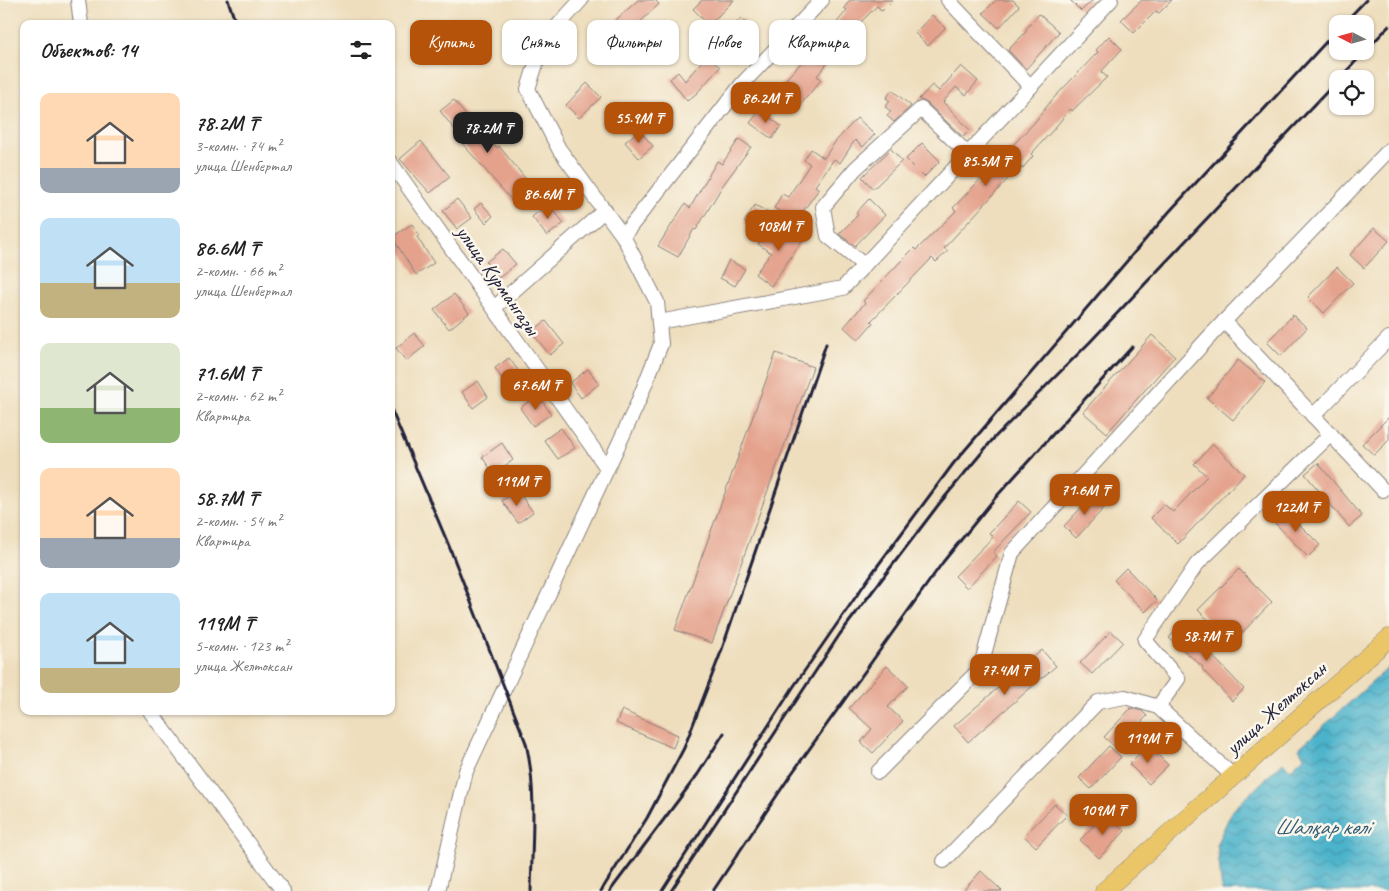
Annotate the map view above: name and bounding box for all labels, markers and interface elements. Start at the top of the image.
north arrow [1329,15,1374,60]
map controls [1329,15,1374,115]
chip: Купить [410,20,492,65]
chip: Снять [502,20,577,65]
chip: Фильтры [587,20,679,65]
chip: Новое [689,20,759,65]
chip: Квартира [769,20,866,65]
icon: filters [347,36,375,64]
text: Объектов: 14 [40,37,137,63]
button: locate [1329,70,1374,115]
pin: 86.2M ₸ [720,82,812,124]
text: 86.2M ₸ [742,88,790,108]
pin: 55.9M ₸ [593,102,685,144]
text: 55.9M ₸ [615,108,663,128]
text: 78.2M ₸ [195,110,258,136]
pin: 78.2M ₸ [442,112,534,154]
icon: home [80,113,140,173]
text: 78.2M ₸ [464,118,512,138]
text: 3-комн. · 74 m² [195,136,281,156]
pin: 85.5M ₸ [940,144,1032,187]
text: 85.5M ₸ [962,151,1010,171]
text: улица Шенбертал [195,156,291,176]
pin: 86.6M ₸ [502,178,594,220]
text: 86.6M ₸ [524,184,572,204]
pin: 108M ₸ [738,210,820,252]
text: 108M ₸ [757,216,801,236]
street label: улица Курмангазы [449,218,547,342]
text: 86.6M ₸ [195,235,259,261]
icon: home [80,238,140,298]
text: 2-комн. · 66 m² [195,261,281,281]
text: улица Шенбертал [195,281,291,301]
text: 71.6M ₸ [195,360,259,386]
icon: home [80,363,140,423]
pin: 67.6M ₸ [490,368,582,411]
text: 67.6M ₸ [512,375,560,395]
text: 2-комн. · 62 m² [195,386,281,406]
text: Квартира [195,406,250,426]
pin: 119M ₸ [476,464,558,507]
text: 119M ₸ [495,471,539,491]
pin: 71.6M ₸ [1039,474,1131,516]
text: 71.6M ₸ [1061,480,1109,500]
text: 58.7M ₸ [195,485,258,511]
icon: home [80,488,140,548]
pin: 122M ₸ [1255,490,1337,533]
text: 122M ₸ [1274,497,1318,517]
text: 2-комн. · 54 m² [195,511,281,531]
text: Квартира [195,531,250,551]
text: 119M ₸ [195,610,254,636]
icon: home [80,613,140,673]
pin: 58.7M ₸ [1161,620,1253,662]
text: 58.7M ₸ [1183,626,1231,646]
text: 5-комн. · 123 m² [195,636,288,656]
pin: 77.4M ₸ [959,654,1051,696]
street label: улица Желтоксан [1219,655,1333,762]
text: улица Желтоксан [195,656,292,676]
text: 77.4M ₸ [981,660,1029,680]
pin: 119M ₸ [1107,722,1189,764]
text: 119M ₸ [1126,728,1170,748]
pin: 109M ₸ [1062,794,1144,836]
text: 109M ₸ [1081,800,1125,820]
water label: Шалқар көлі [1274,813,1375,841]

